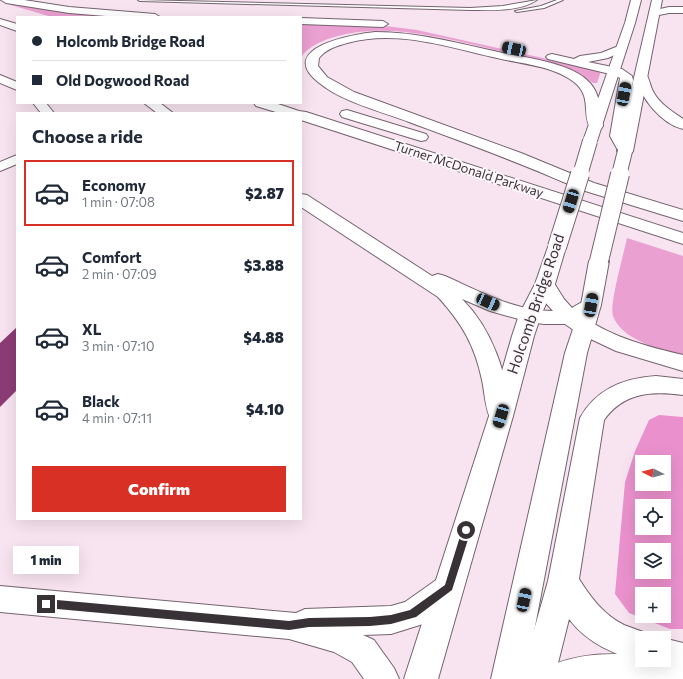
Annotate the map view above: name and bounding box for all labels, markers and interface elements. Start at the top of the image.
text: Holcomb Bridge Road [56,32,205,50]
car [501,41,527,57]
text: Old Dogwood Road [56,71,189,89]
car [616,81,632,107]
text: Choose a ride [32,125,143,147]
street label: Turner McDonald Parkway [392,137,546,201]
icon: car [34,175,70,211]
text: Economy [82,176,146,194]
text: $2.87 [245,184,284,202]
car [562,188,580,214]
text: 1 min · 07:08 [82,194,155,210]
street label: Holcomb Bridge Road [503,231,568,376]
icon: car [34,247,70,283]
text: Comfort [82,248,142,266]
text: $3.88 [244,256,284,274]
text: 2 min · 07:09 [82,266,157,282]
car [475,292,501,312]
car [583,292,599,318]
icon: car [34,319,70,355]
text: XL [82,320,101,338]
text: $4.88 [243,328,284,346]
text: 3 min · 07:10 [82,338,155,354]
icon: car [34,391,70,427]
text: Black [82,392,120,410]
text: $4.10 [246,400,284,418]
car [492,403,510,429]
text: 4 min · 07:11 [82,410,152,426]
north arrow [635,455,671,491]
map controls [635,455,671,667]
button: Confirm [32,466,286,512]
button: locate [635,499,671,535]
route start [457,521,475,539]
button: layers [635,543,671,579]
callout: 1 min [13,546,79,574]
text: 1 min [30,552,62,568]
car [516,587,532,613]
button: + [635,587,671,623]
route end [37,595,55,613]
button: − [635,631,671,667]

